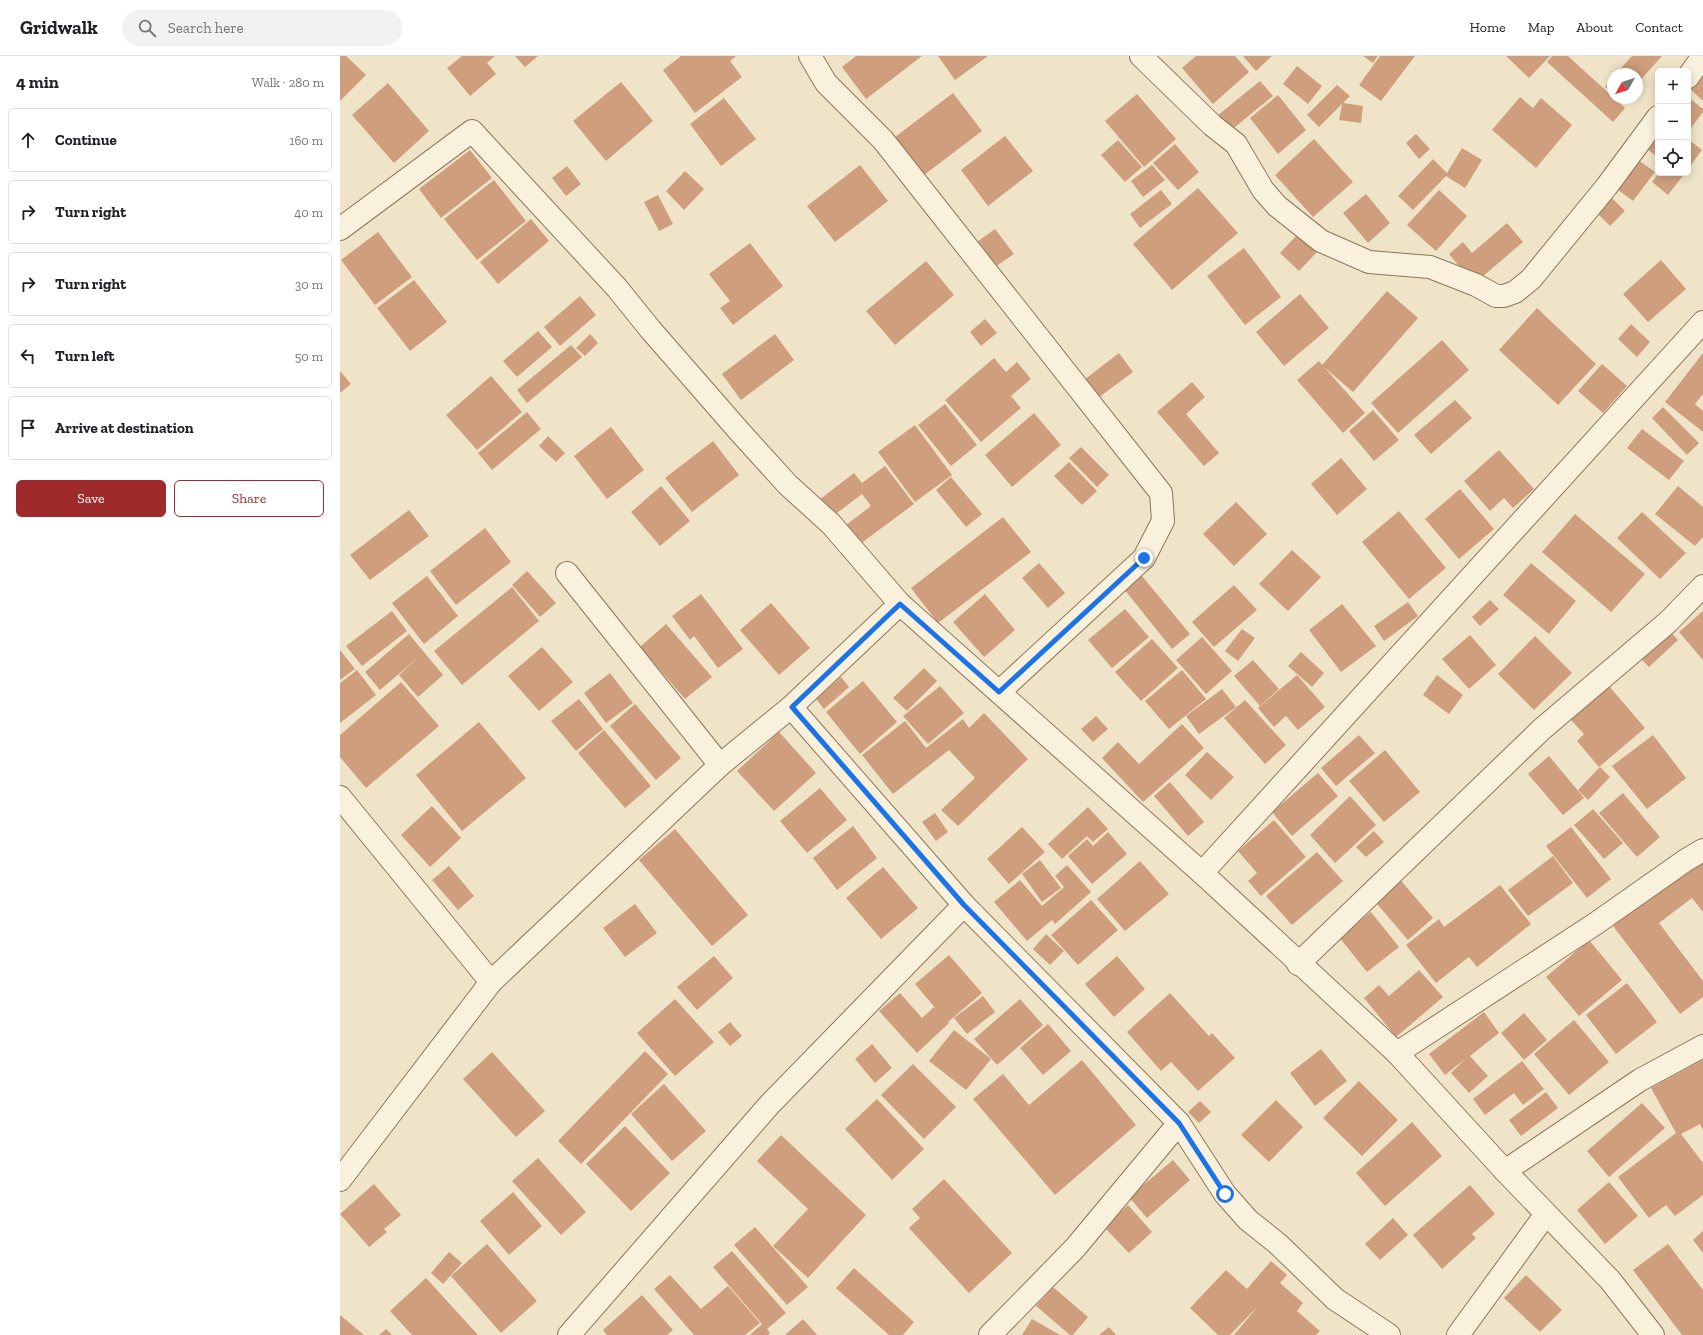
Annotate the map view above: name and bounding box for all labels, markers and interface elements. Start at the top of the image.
search box [122,10,402,46]
text: Gridwalk [20,16,98,39]
icon: search [136,17,158,39]
text: Search here [168,19,244,37]
text: Home [1470,19,1506,36]
text: Map [1528,19,1554,36]
text: About [1576,19,1613,36]
text: Contact [1635,19,1683,36]
north arrow [1607,68,1643,104]
map controls [1655,68,1691,176]
button: + [1655,68,1691,104]
text: 4 min [16,72,59,92]
text: Walk · 280 m [252,75,324,90]
button: − [1655,104,1691,140]
icon: ahead [17,129,39,151]
text: Continue [55,131,117,149]
text: 160 m [289,133,323,148]
button: locate [1655,140,1691,176]
icon: right [17,201,39,223]
text: Turn right [55,203,126,221]
text: 40 m [294,205,323,220]
icon: right [17,273,39,295]
text: Turn right [55,275,126,293]
text: 30 m [295,277,323,292]
icon: left [17,345,39,367]
text: Turn left [55,347,115,365]
text: 50 m [295,349,323,364]
icon: arrive [17,417,39,439]
text: Arrive at destination [55,419,194,437]
button: Save [16,480,166,517]
button: Share [174,480,324,517]
route end [1135,549,1153,567]
route start [1216,1185,1234,1203]

